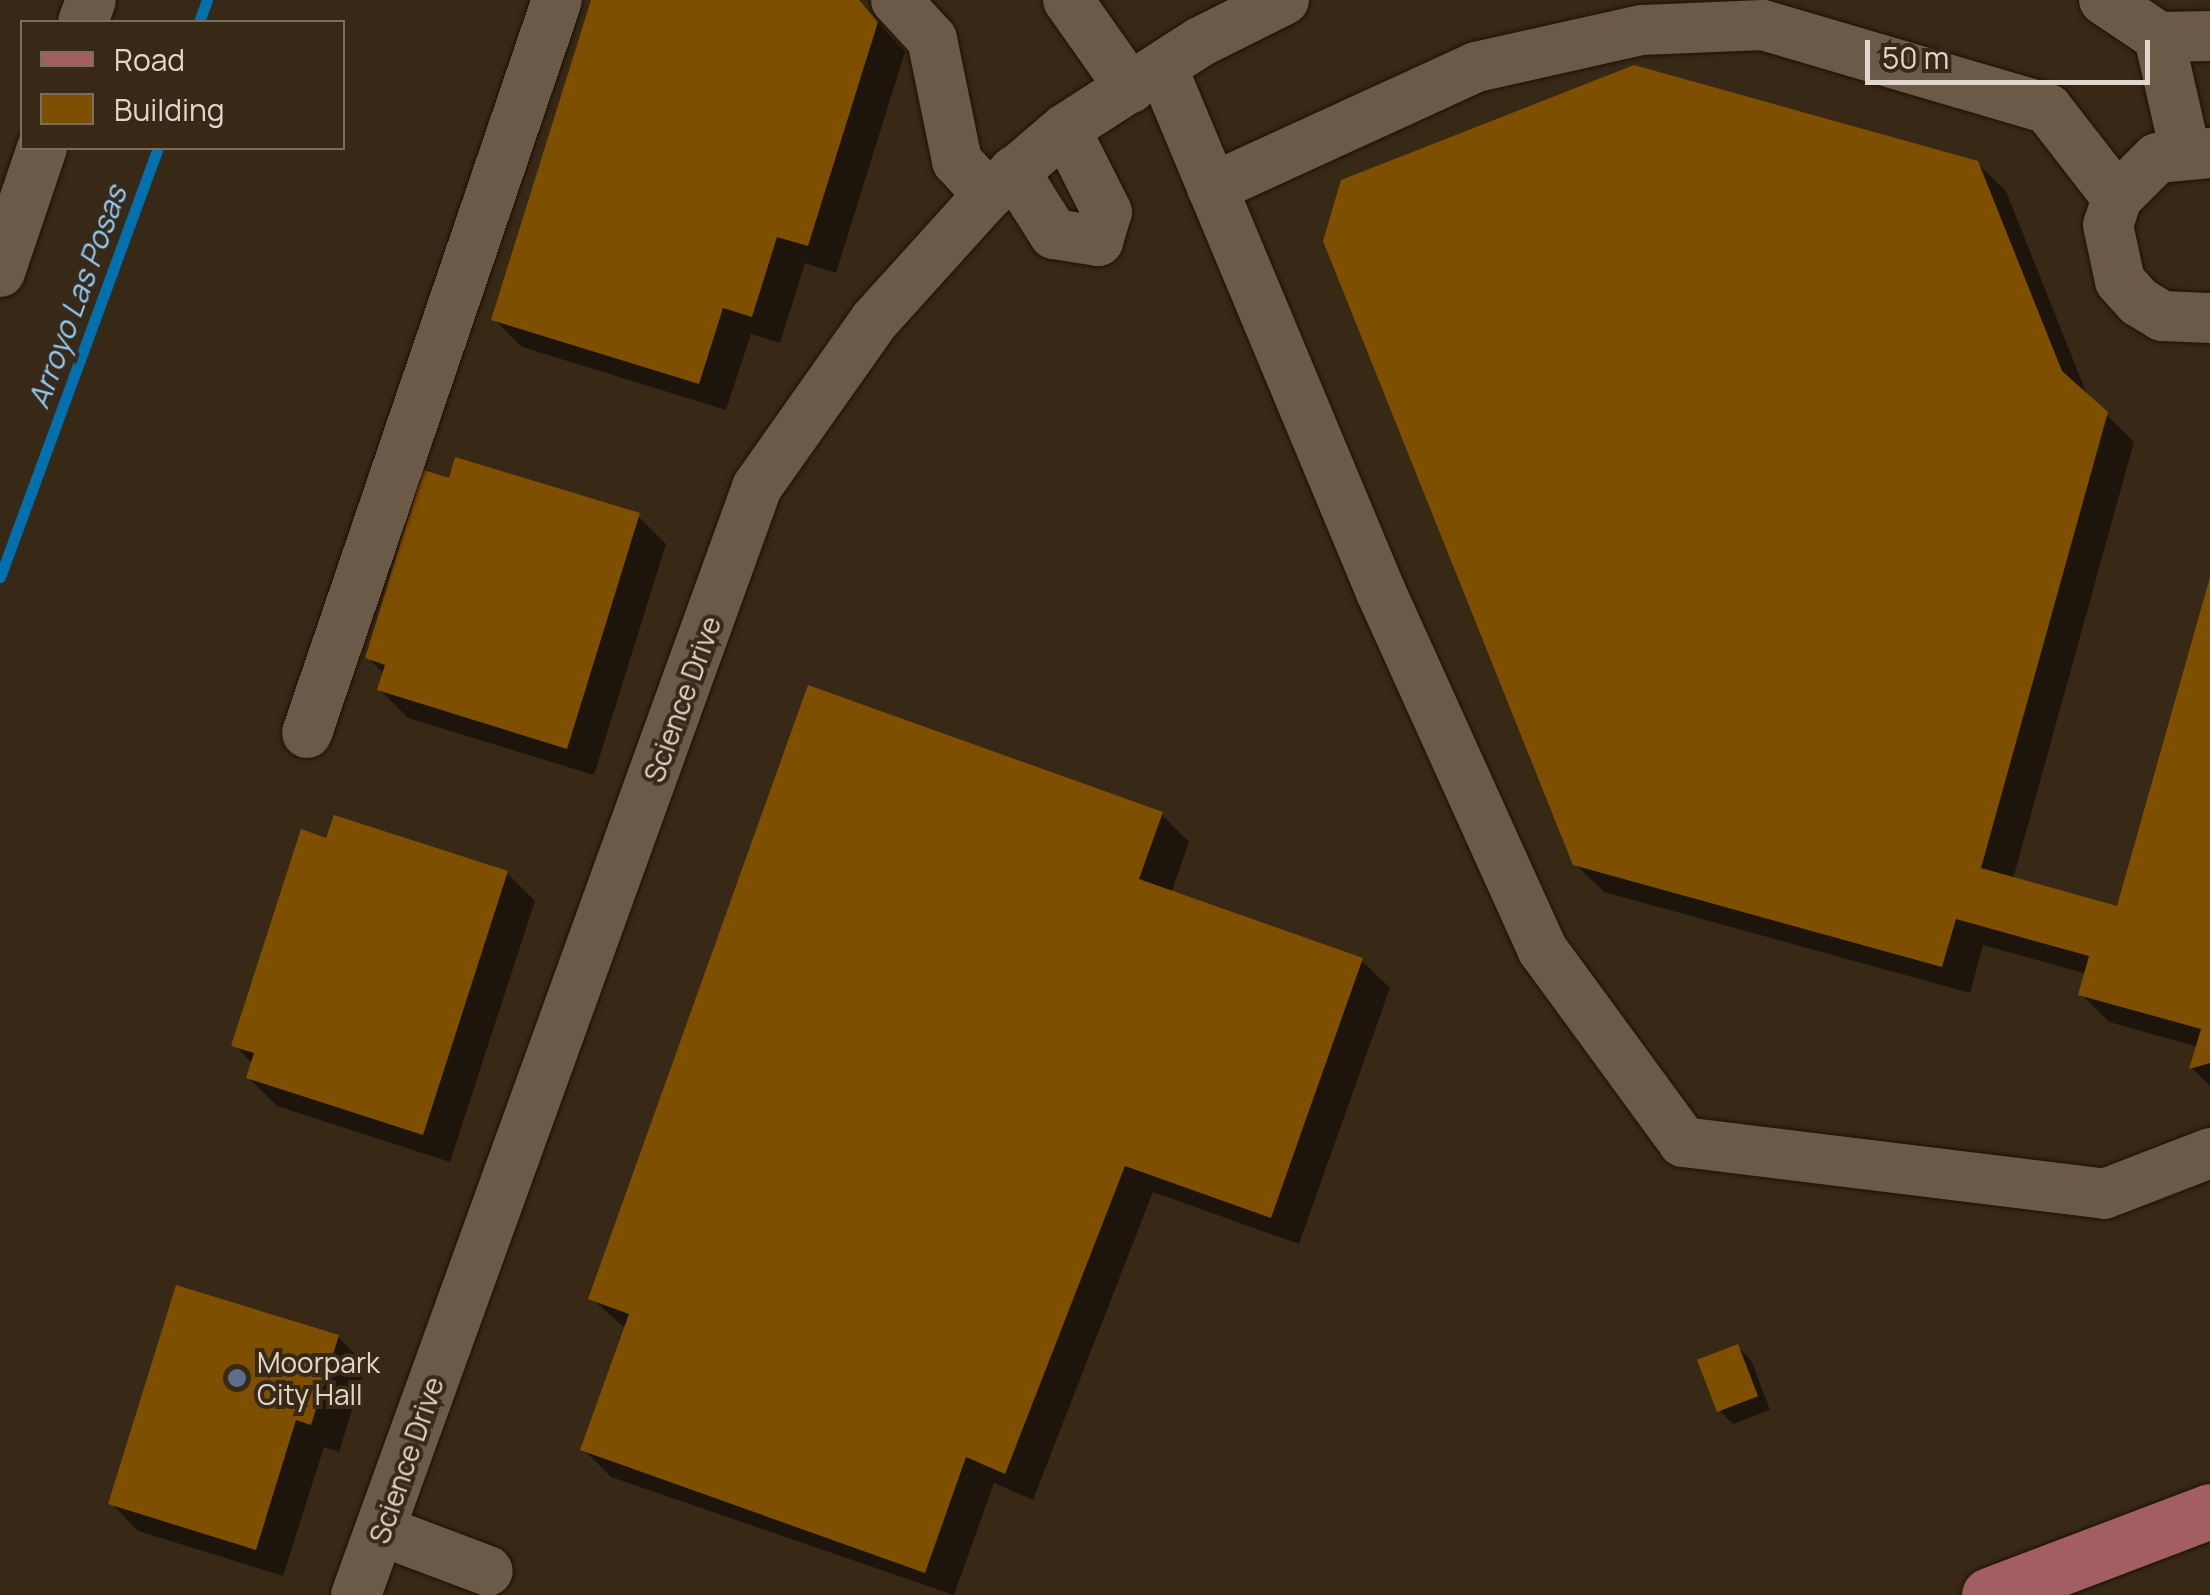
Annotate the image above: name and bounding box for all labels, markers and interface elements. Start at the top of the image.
legend [20,20,345,150]
scale bar [1870,20,2155,82]
text: 50 m [1882,37,1949,78]
text: Road [114,39,185,80]
text: Building [114,89,225,130]
water label: Arroyo Las Posas [20,181,134,413]
street label: Science Drive [636,612,728,786]
place label: Moorpark City Hall [257,1345,380,1411]
marker: Moorpark City Hall [226,1367,248,1389]
street label: Science Drive [362,1372,450,1548]

